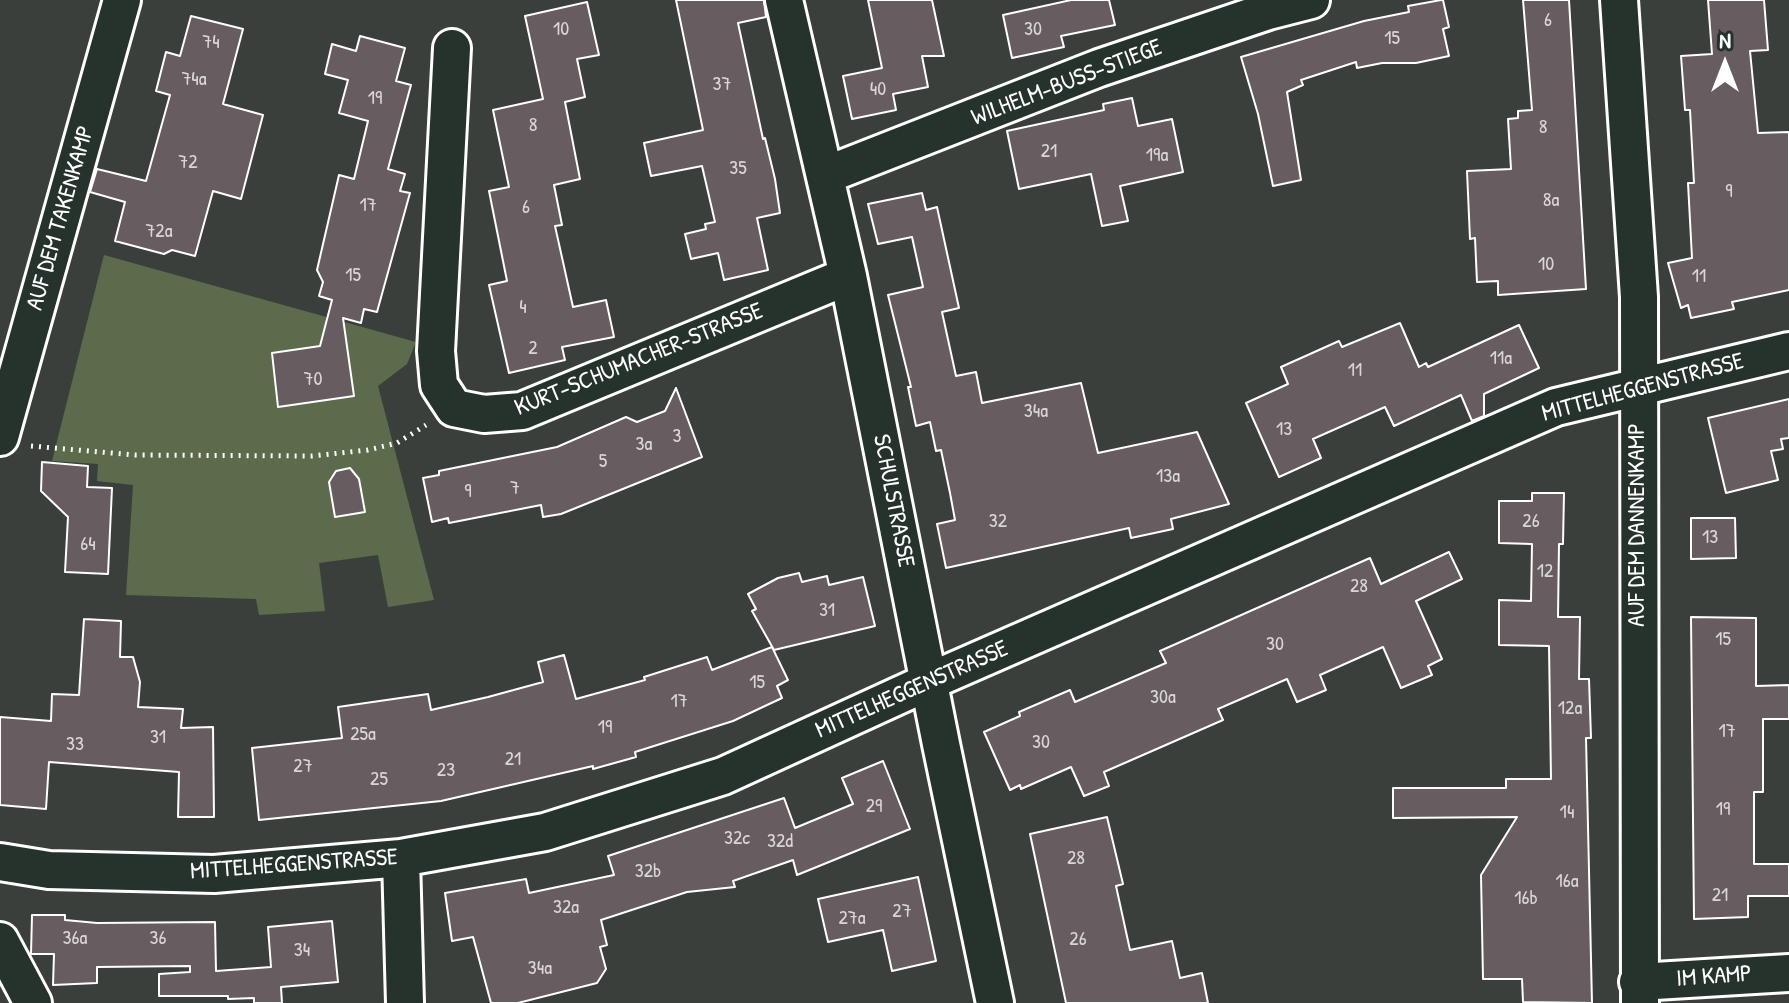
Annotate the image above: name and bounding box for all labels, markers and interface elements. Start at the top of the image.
house number: 6 [1544,9,1552,33]
house number: 10 [553,18,569,42]
house number: 30 [1024,18,1042,42]
north arrow [1685,24,1765,104]
text: N [1719,25,1731,55]
house number: 15 [1384,27,1400,51]
house number: 74 [202,31,220,55]
street label: WILHELM-BUSS-STIEGE [968,33,1166,133]
house number: 74a [181,68,207,92]
house number: 37 [713,73,731,97]
house number: 40 [870,78,886,102]
house number: 19 [368,87,382,111]
house number: 8 [529,114,537,138]
house number: 8 [1539,116,1547,140]
street label: AUF DEM TAKENKAMP [21,123,101,313]
house number: 21 [1041,140,1057,164]
house number: 19a [1146,144,1168,168]
house number: 72 [178,151,198,175]
house number: 35 [729,157,747,181]
house number: 9 [1725,180,1733,204]
house number: 8a [1543,189,1559,213]
house number: 17 [359,194,377,218]
house number: 6 [522,196,530,220]
house number: 72a [145,220,173,244]
house number: 10 [1538,253,1554,277]
house number: 15 [345,264,361,288]
house number: 11 [1692,265,1706,289]
house number: 4 [519,296,527,320]
street label: KURT-SCHUMACHER-STRASSE [511,297,767,423]
house number: 2 [528,337,538,361]
house number: 11a [1490,347,1512,371]
street label: MITTELHEGGENSTRASSE [1539,347,1747,429]
house number: 11 [1348,359,1362,383]
house number: 70 [304,368,322,392]
house number: 34a [1024,400,1048,424]
house number: 13 [1276,418,1292,442]
street label: AUF DEM DANNENKAMP [1624,423,1652,627]
house number: 3 [673,425,681,449]
street label: SCHULSTRASSE [866,432,920,570]
house number: 3a [636,433,652,457]
house number: 5 [599,450,607,474]
house number: 13a [1156,465,1180,489]
house number: 7 [510,477,520,501]
house number: 9 [464,480,472,504]
house number: 32 [989,510,1007,534]
house number: 26 [1522,510,1540,534]
house number: 13 [1702,526,1718,550]
house number: 64 [80,533,96,557]
house number: 12 [1537,560,1553,584]
house number: 28 [1350,575,1368,599]
house number: 31 [819,599,835,623]
house number: 15 [1715,628,1731,652]
house number: 30 [1266,633,1284,657]
street label: MITTELHEGGENSTRASSE [811,635,1013,745]
house number: 15 [749,671,765,695]
house number: 30a [1150,686,1176,710]
house number: 17 [670,690,688,714]
house number: 12a [1558,697,1582,721]
house number: 19 [598,716,612,740]
house number: 17 [1718,720,1736,744]
house number: 25a [350,723,376,747]
house number: 31 [150,726,166,750]
house number: 30 [1032,731,1050,755]
house number: 33 [66,733,84,757]
house number: 21 [505,748,521,772]
house number: 27 [293,755,313,779]
house number: 23 [437,759,455,783]
house number: 25 [370,768,388,792]
house number: 29 [866,795,882,819]
house number: 19 [1716,798,1730,822]
house number: 14 [1560,801,1574,825]
house number: 32c [724,827,750,851]
house number: 32d [767,830,793,854]
street label: MITTELHEGGENSTRASSE [189,843,399,887]
house number: 28 [1067,847,1085,871]
house number: 32b [635,860,661,884]
house number: 16a [1555,870,1579,894]
house number: 21 [1712,884,1728,908]
house number: 16b [1514,887,1538,911]
house number: 32a [553,896,579,920]
house number: 27 [892,900,912,924]
house number: 27a [838,907,866,931]
house number: 36a [63,927,87,951]
house number: 36 [150,927,166,951]
house number: 26 [1069,928,1087,952]
house number: 34 [294,939,310,963]
house number: 34a [528,957,552,981]
street label: IM KAMP [1675,960,1753,994]

